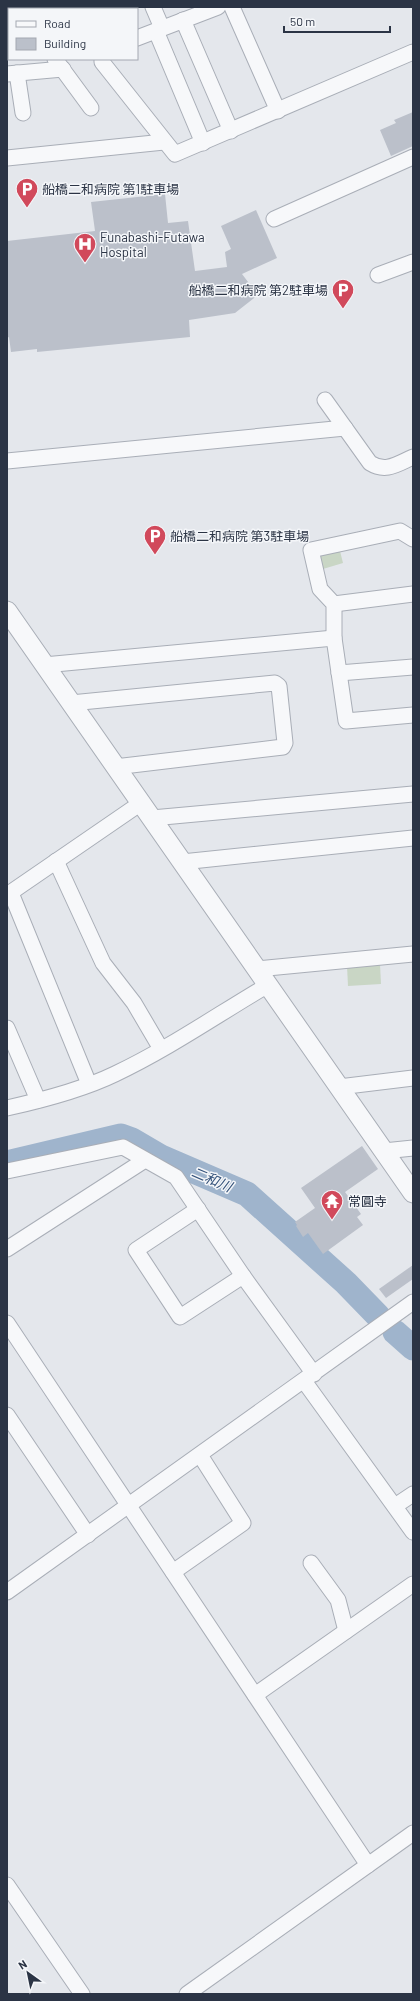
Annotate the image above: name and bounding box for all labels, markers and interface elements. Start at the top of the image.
legend [8,8,138,60]
scale bar [284,8,390,34]
text: 50 m [290,14,315,28]
text: Road [44,16,71,30]
text: Building [44,36,86,50]
parking icon: 船橋二和病院 第1駐車場 [14,176,40,209]
place label: 船橋二和病院 第1駐車場 [42,181,179,197]
place label: Funabashi-Futawa Hospital [100,229,205,260]
hospital icon: Funabashi-Futawa Hospital [72,231,98,264]
parking icon: 船橋二和病院 第2駐車場 [330,277,356,310]
place label: 船橋二和病院 第2駐車場 [188,282,328,298]
parking icon: 船橋二和病院 第3駐車場 [142,523,168,556]
place label: 船橋二和病院 第3駐車場 [170,528,309,544]
water label: 二和川 [189,1163,236,1196]
temple icon: 常圓寺 [319,1188,345,1221]
place label: 常圓寺 [348,1193,387,1209]
north arrow [8,1953,48,1993]
text: N [16,1957,29,1972]

